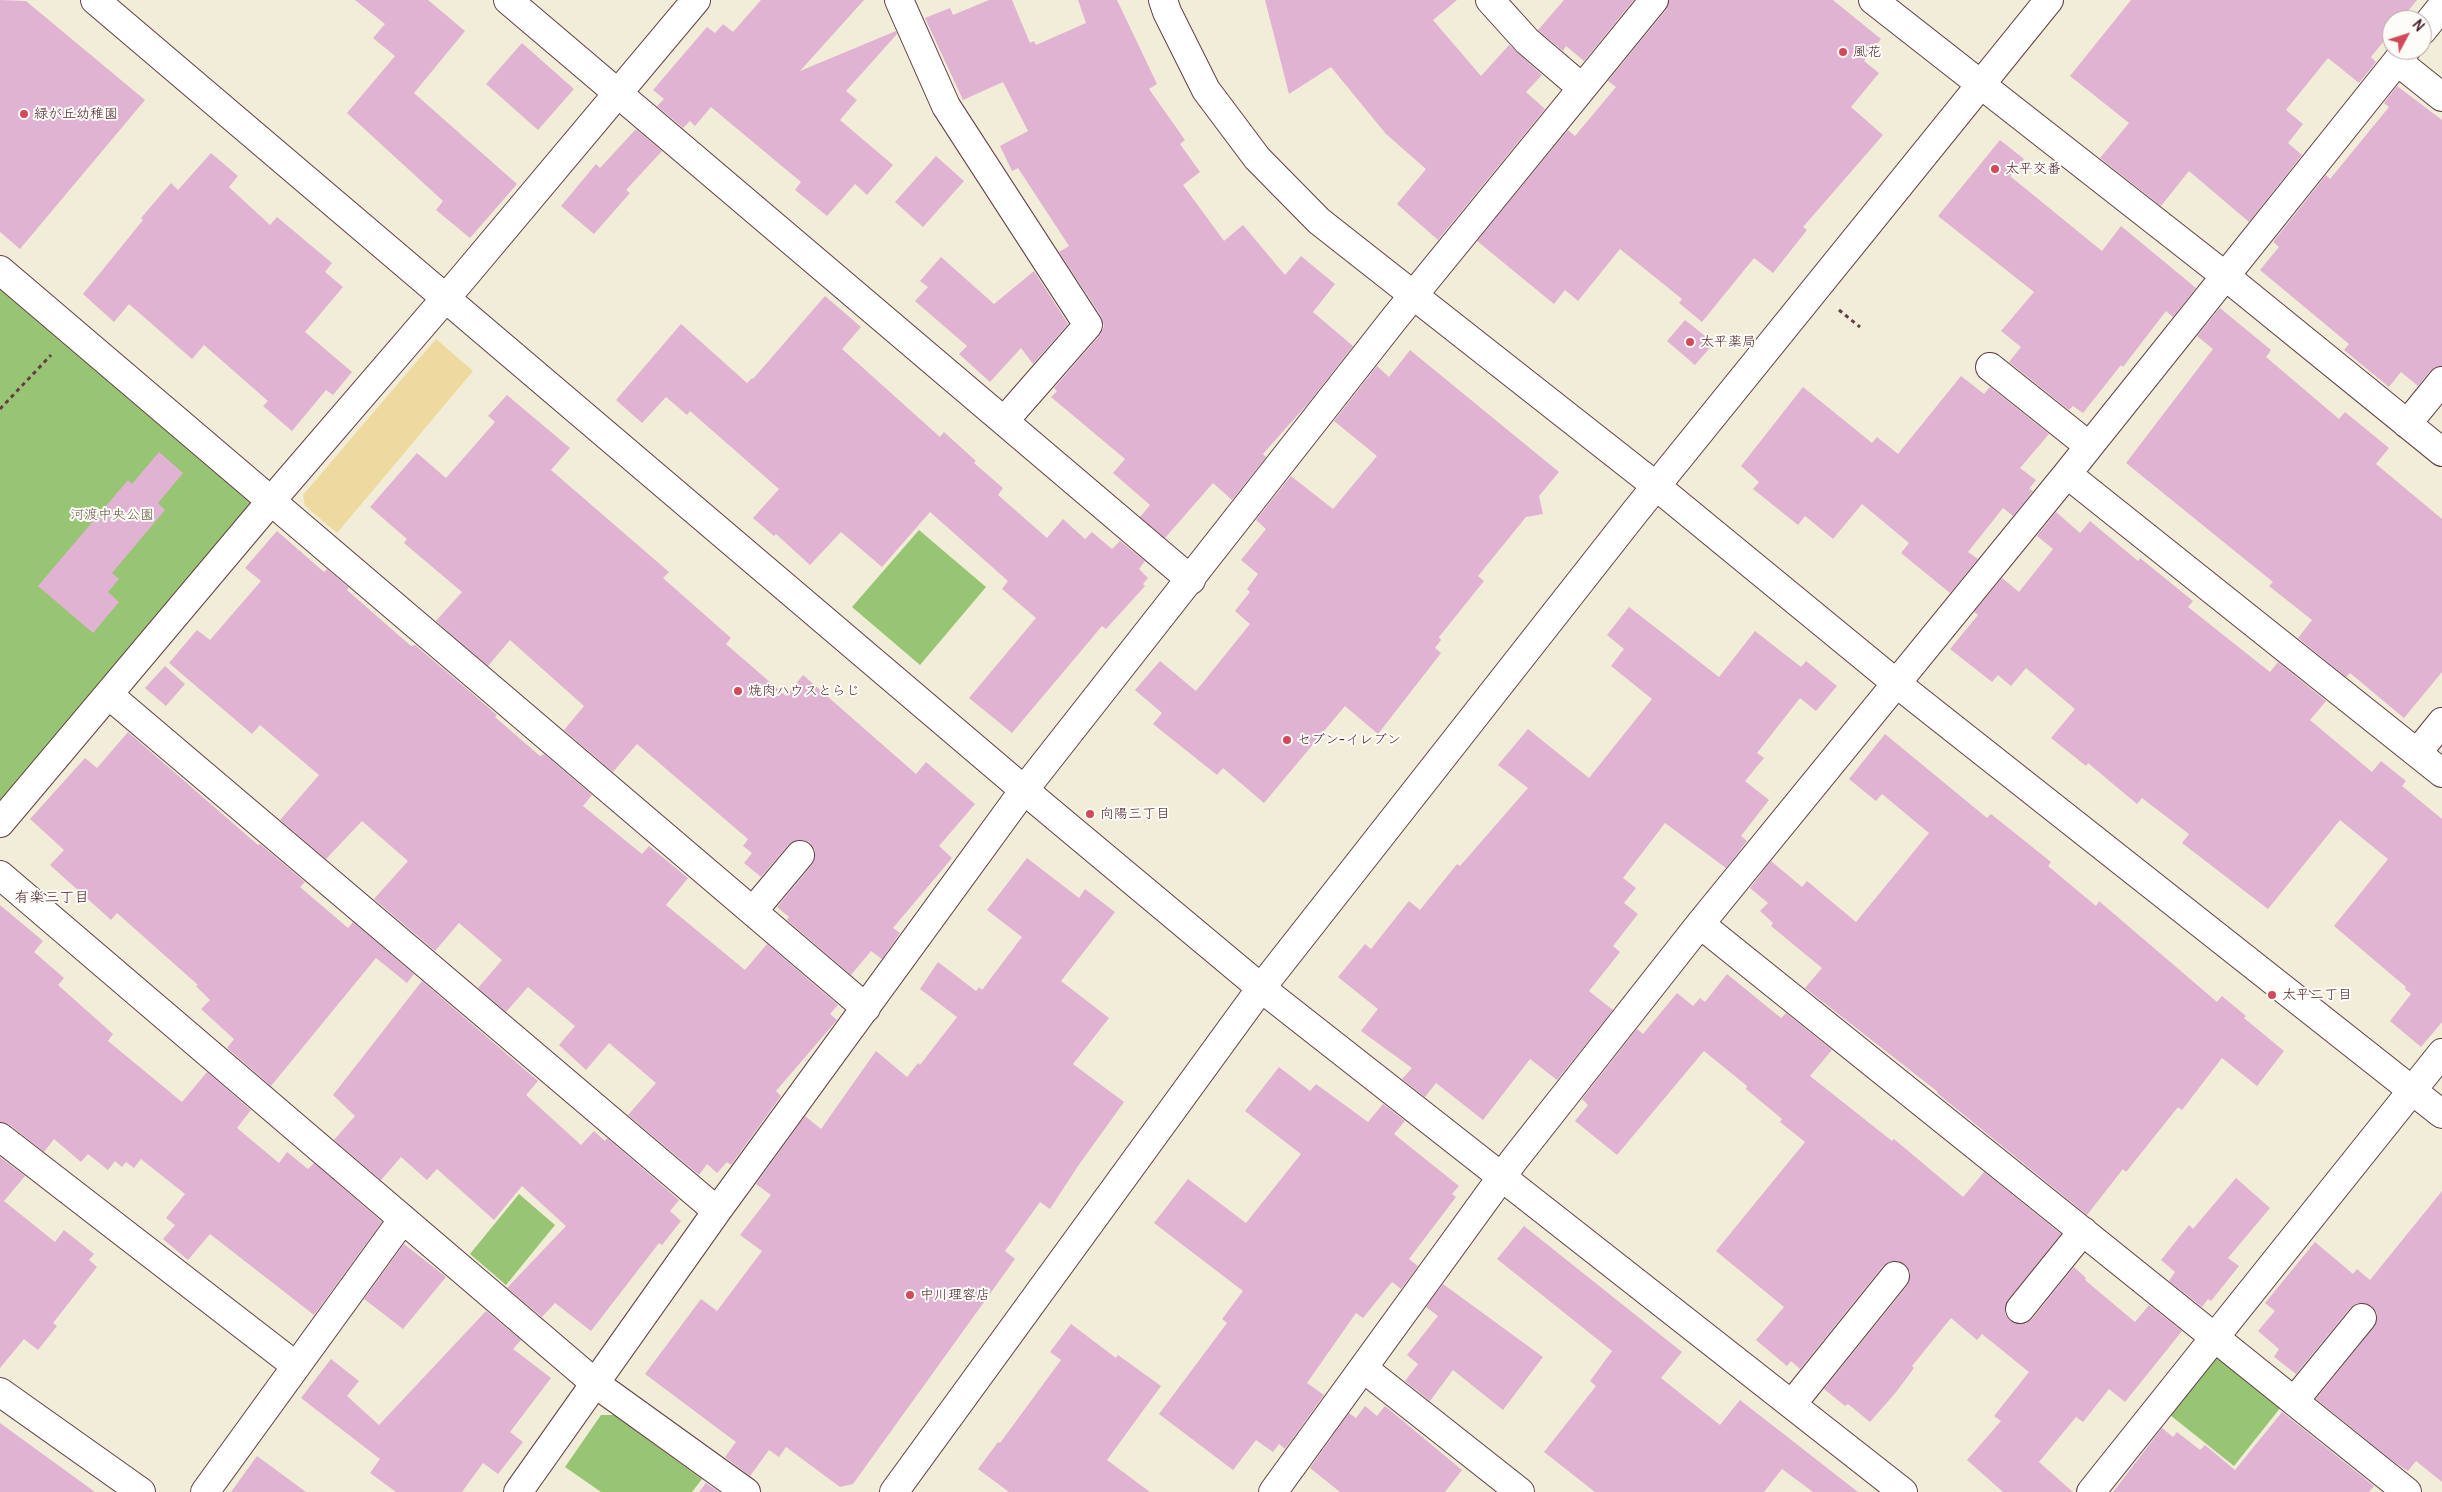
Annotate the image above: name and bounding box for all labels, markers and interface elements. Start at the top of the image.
north arrow [2382,10,2432,60]
text: N [2409,17,2428,35]
place label: 風花 [1853,44,1881,60]
marker: 風花 [1837,46,1849,58]
place label: 緑が丘幼稚園 [34,106,118,122]
marker: 緑が丘幼稚園 [18,108,30,120]
place label: 太平交番 [2005,161,2061,177]
marker: 太平交番 [1989,163,2001,175]
place label: 太平薬局 [1700,334,1756,350]
marker: 太平薬局 [1684,336,1696,348]
park label: 河渡中央公園 [70,507,154,523]
place label: 焼肉ハウスとらじ [748,683,860,699]
marker: 焼肉ハウスとらじ [732,685,744,697]
place label: セブン-イレブン [1297,732,1401,748]
marker: セブン-イレブン [1281,734,1293,746]
place label: 向陽三丁目 [1100,806,1170,822]
marker: 向陽三丁目 [1084,808,1096,820]
district label: 有楽三丁目 [15,889,89,907]
place label: 太平二丁目 [2282,987,2352,1003]
marker: 太平二丁目 [2266,989,2278,1001]
place label: 中川理容店 [920,1287,990,1303]
marker: 中川理容店 [904,1289,916,1301]

